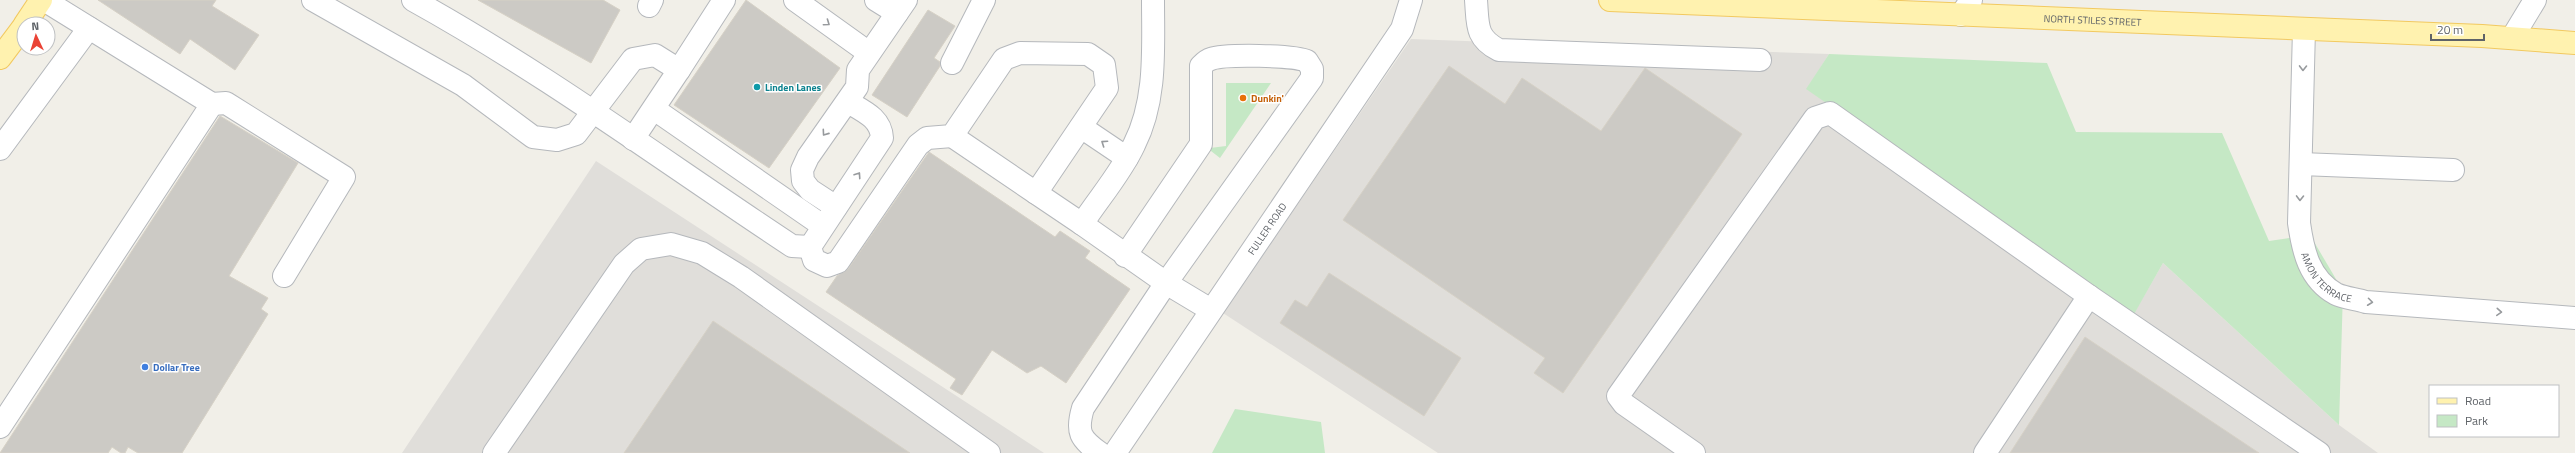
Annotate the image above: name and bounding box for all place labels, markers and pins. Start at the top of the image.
place label: Linden Lanes [765,80,822,95]
marker: Linden Lanes [752,82,762,92]
place label: Dunkin' [1251,91,1284,106]
marker: Dunkin' [1238,93,1248,103]
place label: Dollar Tree [153,360,200,375]
marker: Dollar Tree [140,362,150,372]

